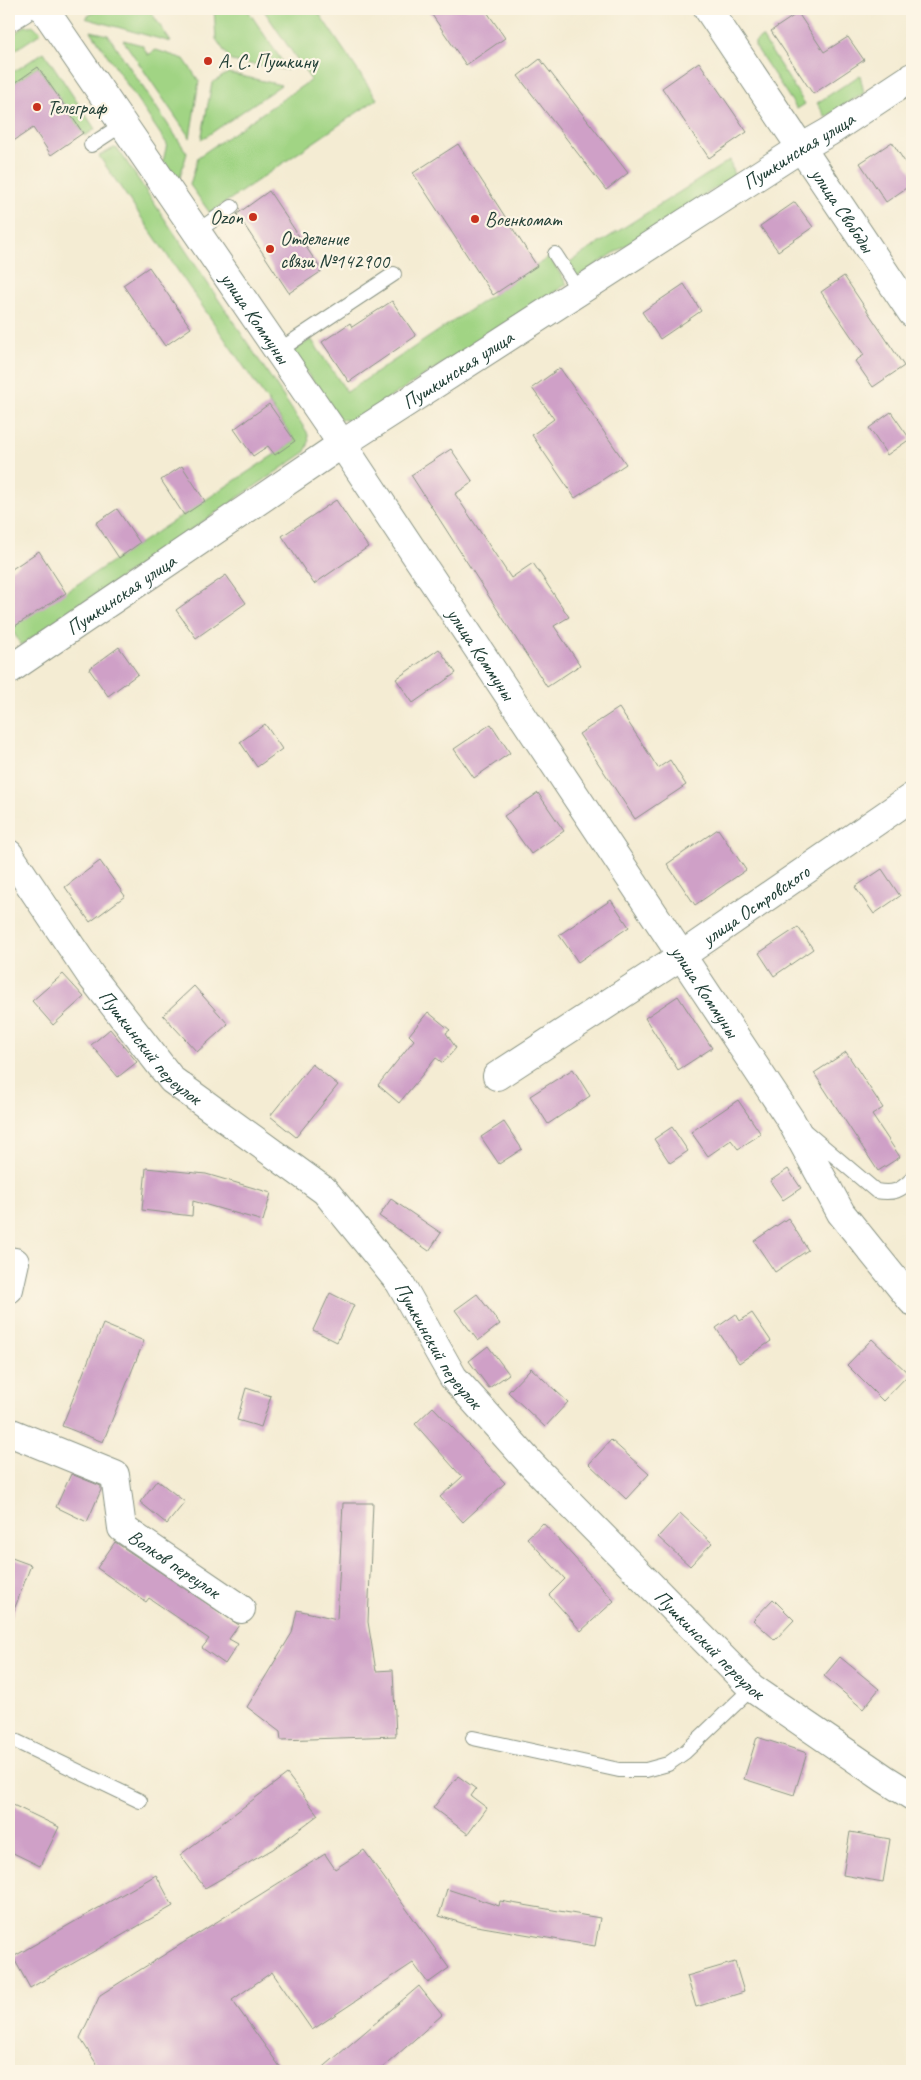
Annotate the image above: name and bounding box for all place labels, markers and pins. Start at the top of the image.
place label: А. С. Пушкину [218,49,319,74]
marker: А. С. Пушкину [202,55,214,67]
place label: Телеграф [47,95,108,120]
marker: Телеграф [31,101,43,113]
place label: Ozon [210,205,244,230]
place label: Военкомат [485,207,563,232]
marker: Ozon [247,211,259,223]
marker: Военкомат [469,213,481,225]
place label: Отделение связи №142900 [280,226,391,274]
marker: Отделение связи №142900 [264,243,276,255]

